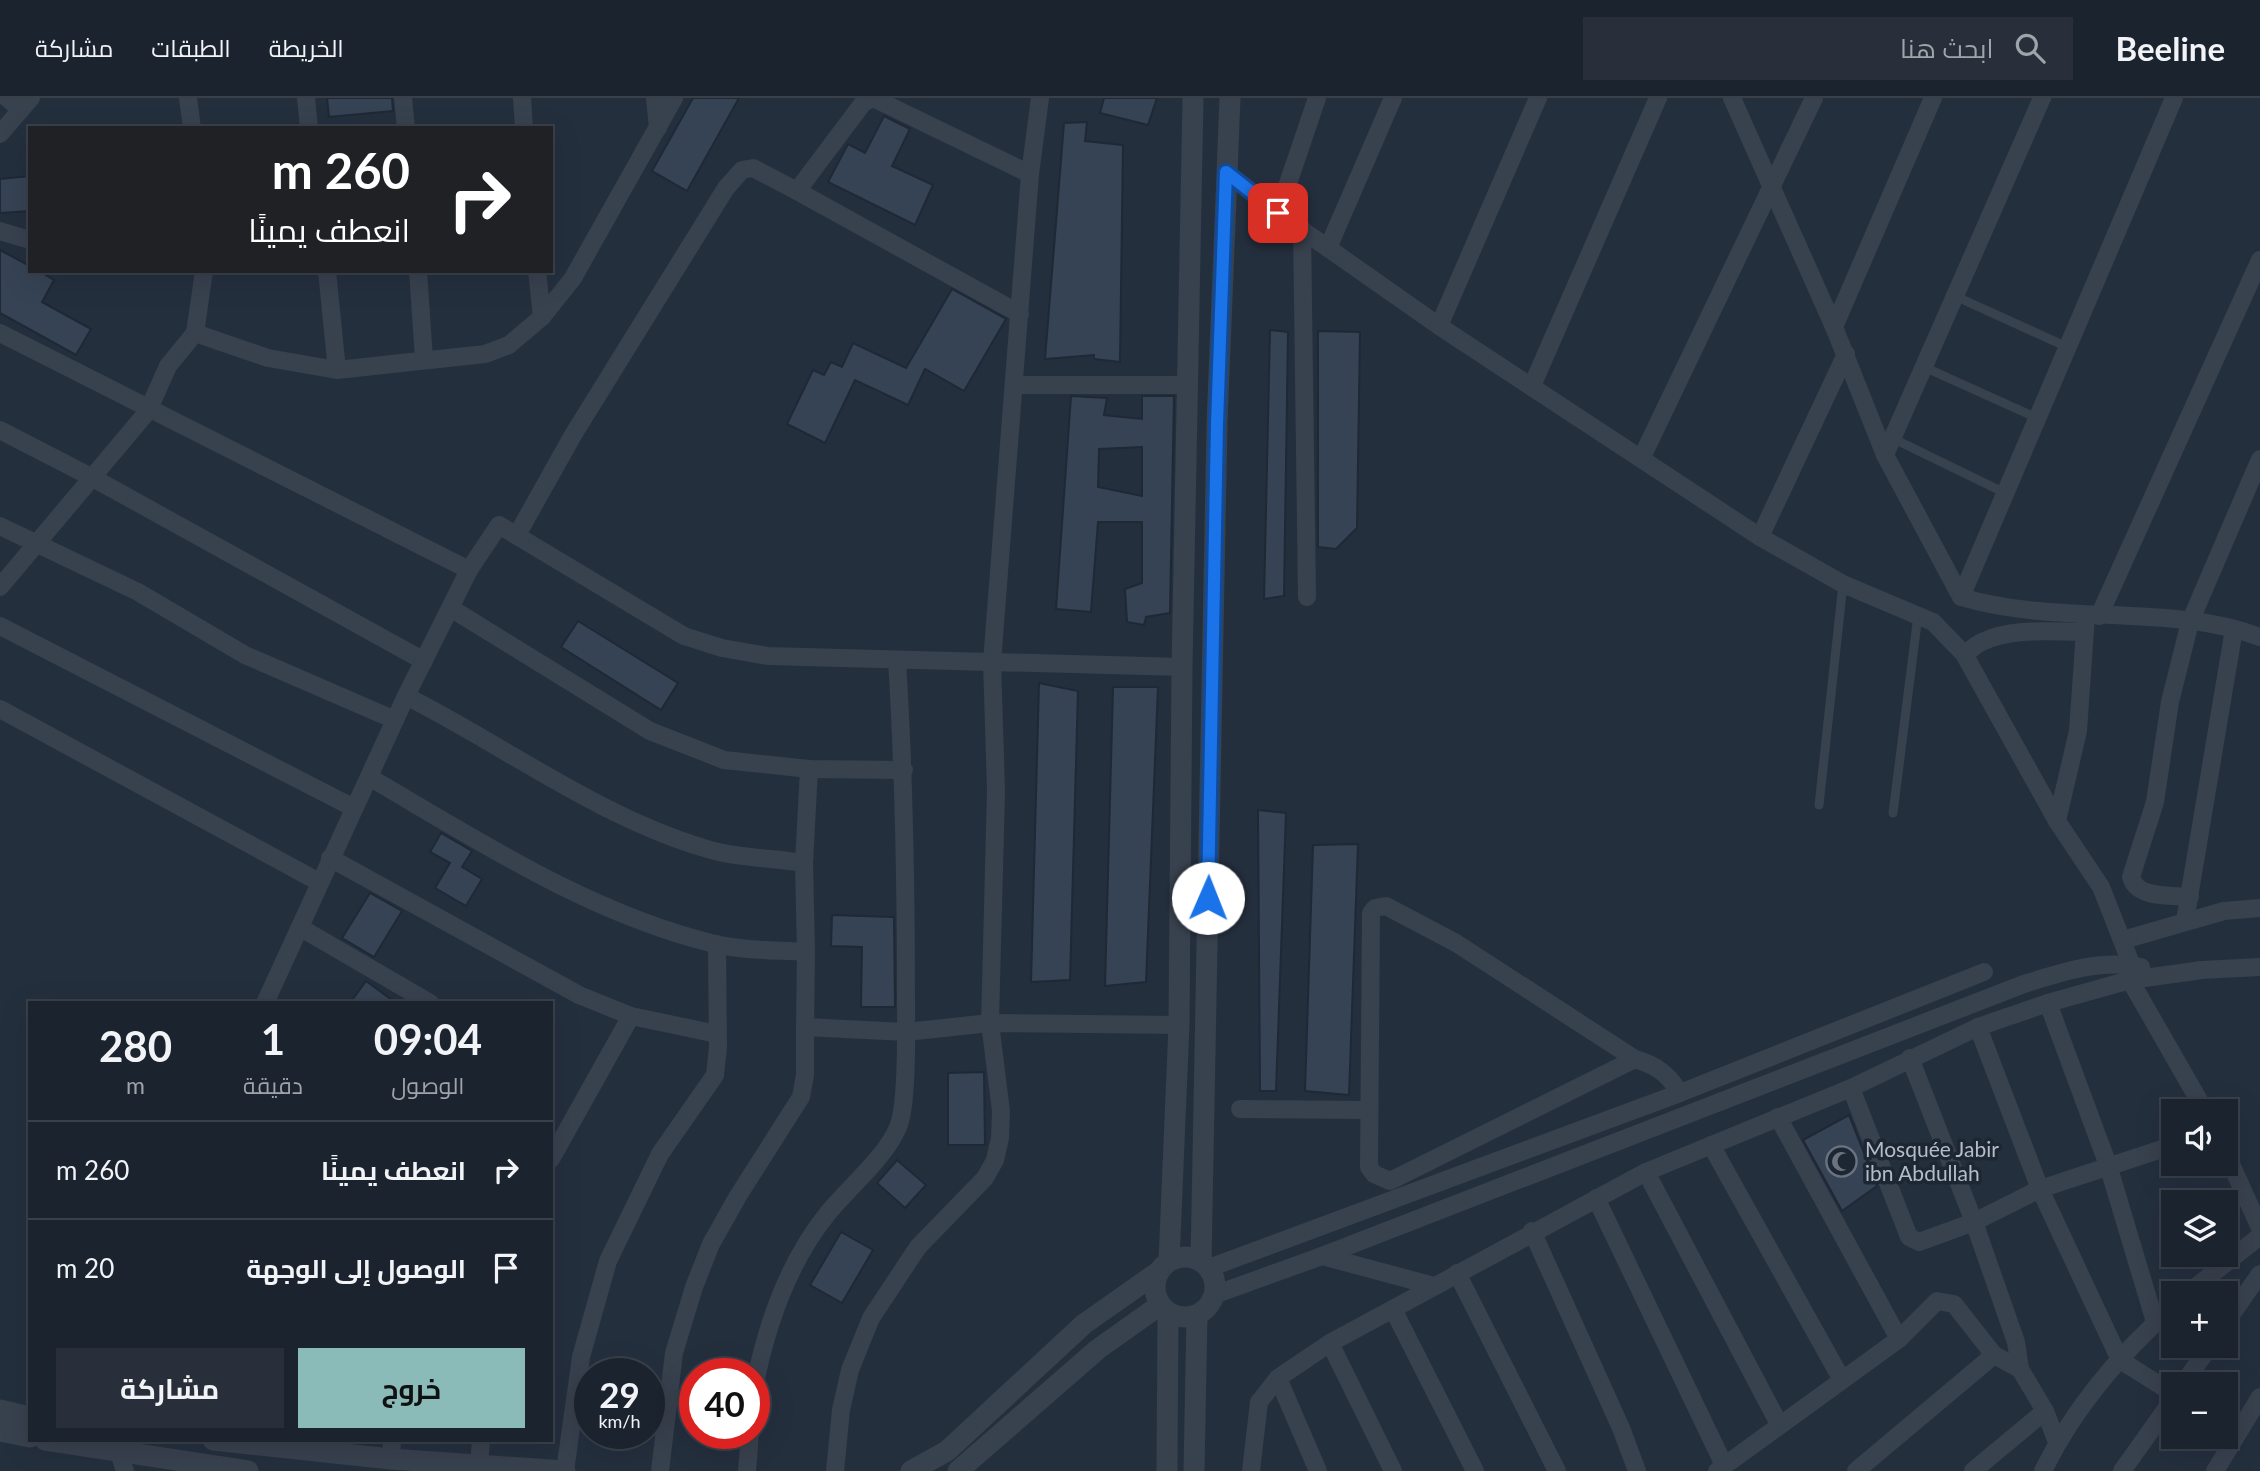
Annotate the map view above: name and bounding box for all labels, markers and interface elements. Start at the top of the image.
search box [1583,17,2073,80]
text: Beeline [2115,28,2225,68]
icon: search [2011,29,2049,67]
text: ابحث هنا [1900,32,1993,64]
text: مشاركة [35,33,113,62]
text: الطبقات [151,33,231,62]
text: الخريطة [269,33,344,62]
text: 260 m [272,141,410,199]
icon: right [434,154,525,245]
pin [1248,183,1308,243]
icon: arrive [1259,194,1297,232]
text: انعطف يمينًا [248,210,410,249]
position arrow [1171,861,1245,935]
text: 1 [261,1014,285,1064]
text: 09:04 [374,1014,482,1064]
text: 280 [99,1021,172,1071]
text: m [126,1071,145,1099]
text: دقيقة [243,1071,303,1099]
text: الوصول [391,1071,465,1099]
map controls [2161,1099,2238,1449]
button: sound [2161,1099,2238,1176]
place label: Mosquée Jabir ibn Abdullah [1865,1136,1999,1185]
mosque icon: Mosquée Jabir ibn Abdullah [1825,1145,1859,1179]
icon: right [487,1151,525,1189]
text: 260 m [56,1154,129,1186]
text: انعطف يمينًا [321,1154,466,1186]
button: layers [2161,1190,2238,1267]
icon: arrive [487,1249,525,1287]
text: 20 m [56,1252,114,1284]
text: الوصول إلى الوجهة [246,1252,466,1284]
button: + [2161,1281,2238,1358]
button: مشاركة [56,1348,284,1428]
button: خروج [298,1348,525,1428]
speed limit sign: 40 [679,1358,770,1449]
button: − [2161,1372,2238,1449]
text: 29 [599,1373,640,1415]
text: km/h [598,1410,641,1432]

